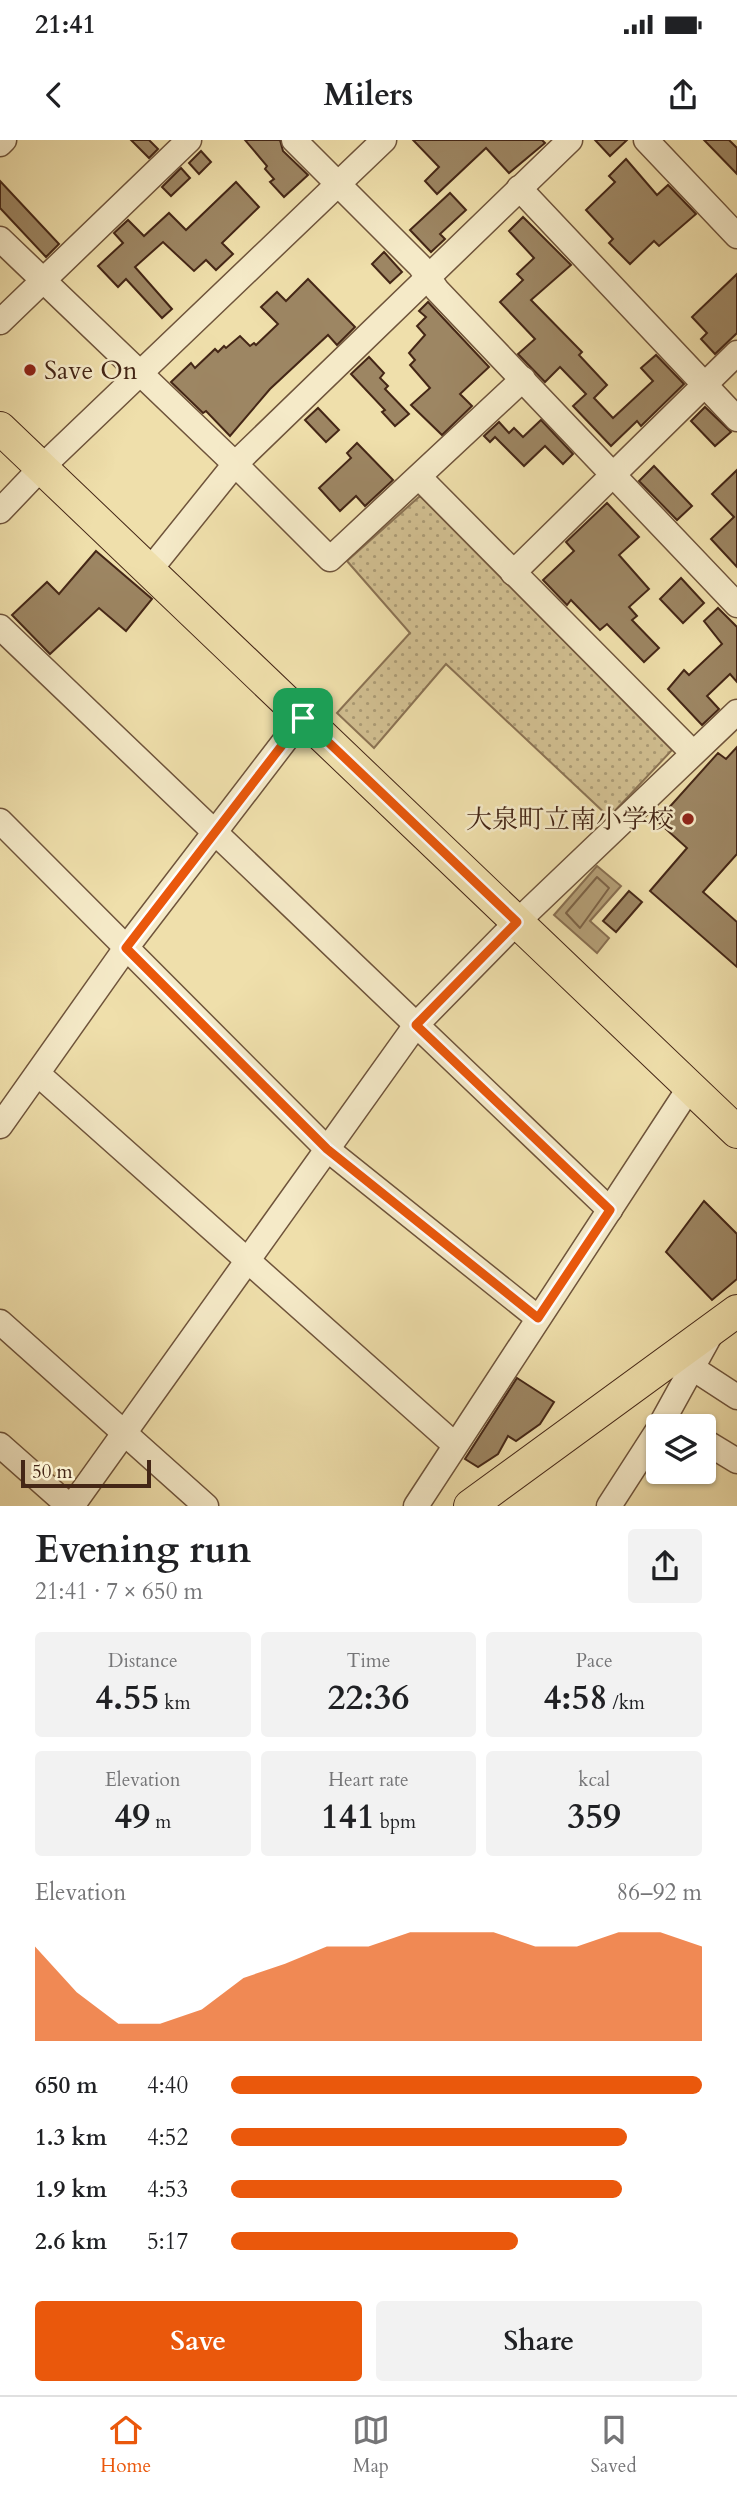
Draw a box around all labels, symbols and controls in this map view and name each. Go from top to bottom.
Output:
text: 21:41 [35,7,96,42]
text: Milers [324,73,413,117]
icon: back [35,76,73,114]
icon: share [664,76,702,114]
place label: Save On [44,353,138,388]
marker: Save On [22,362,38,378]
pin [273,688,333,748]
icon: arrive [284,699,322,737]
place label: 大泉町立南小学校 [466,802,674,837]
marker: 大泉町立南小学校 [680,811,696,827]
map controls [646,1414,716,1484]
button: layers [646,1414,716,1484]
scale bar [21,1457,150,1489]
text: 50 m [32,1459,73,1485]
text: Evening run [35,1524,251,1576]
button: share [628,1529,702,1603]
text: 21:41 · 7 × 650 m [35,1576,203,1607]
text: Distance [108,1648,178,1674]
text: Time [347,1648,390,1674]
text: Pace [576,1648,613,1674]
text: 4.55 [95,1674,159,1722]
text: 22:36 [328,1674,409,1722]
text: 4:58 [543,1674,607,1722]
text: km [159,1690,190,1716]
text: /km [607,1690,645,1716]
text: Elevation [105,1767,181,1793]
text: Heart rate [328,1767,409,1793]
text: kcal [578,1767,610,1793]
text: 49 [114,1793,150,1841]
text: 141 [321,1793,375,1841]
text: 359 [567,1793,621,1841]
text: m [150,1809,171,1835]
text: bpm [375,1809,416,1835]
text: Elevation [35,1877,126,1908]
text: 86–92 m [617,1877,702,1908]
text: 650 m [35,2070,98,2101]
text: 4:40 [147,2070,188,2101]
text: 1.3 km [35,2122,107,2153]
text: 4:52 [147,2122,188,2153]
text: 1.9 km [35,2174,107,2205]
text: 4:53 [147,2174,188,2205]
text: 2.6 km [35,2226,107,2257]
text: 5:17 [147,2226,188,2257]
button: Save [35,2301,362,2381]
button: Share [376,2301,702,2381]
tab: Home [100,2411,151,2479]
tab: Map [352,2411,390,2479]
tab: Saved [591,2411,637,2479]

